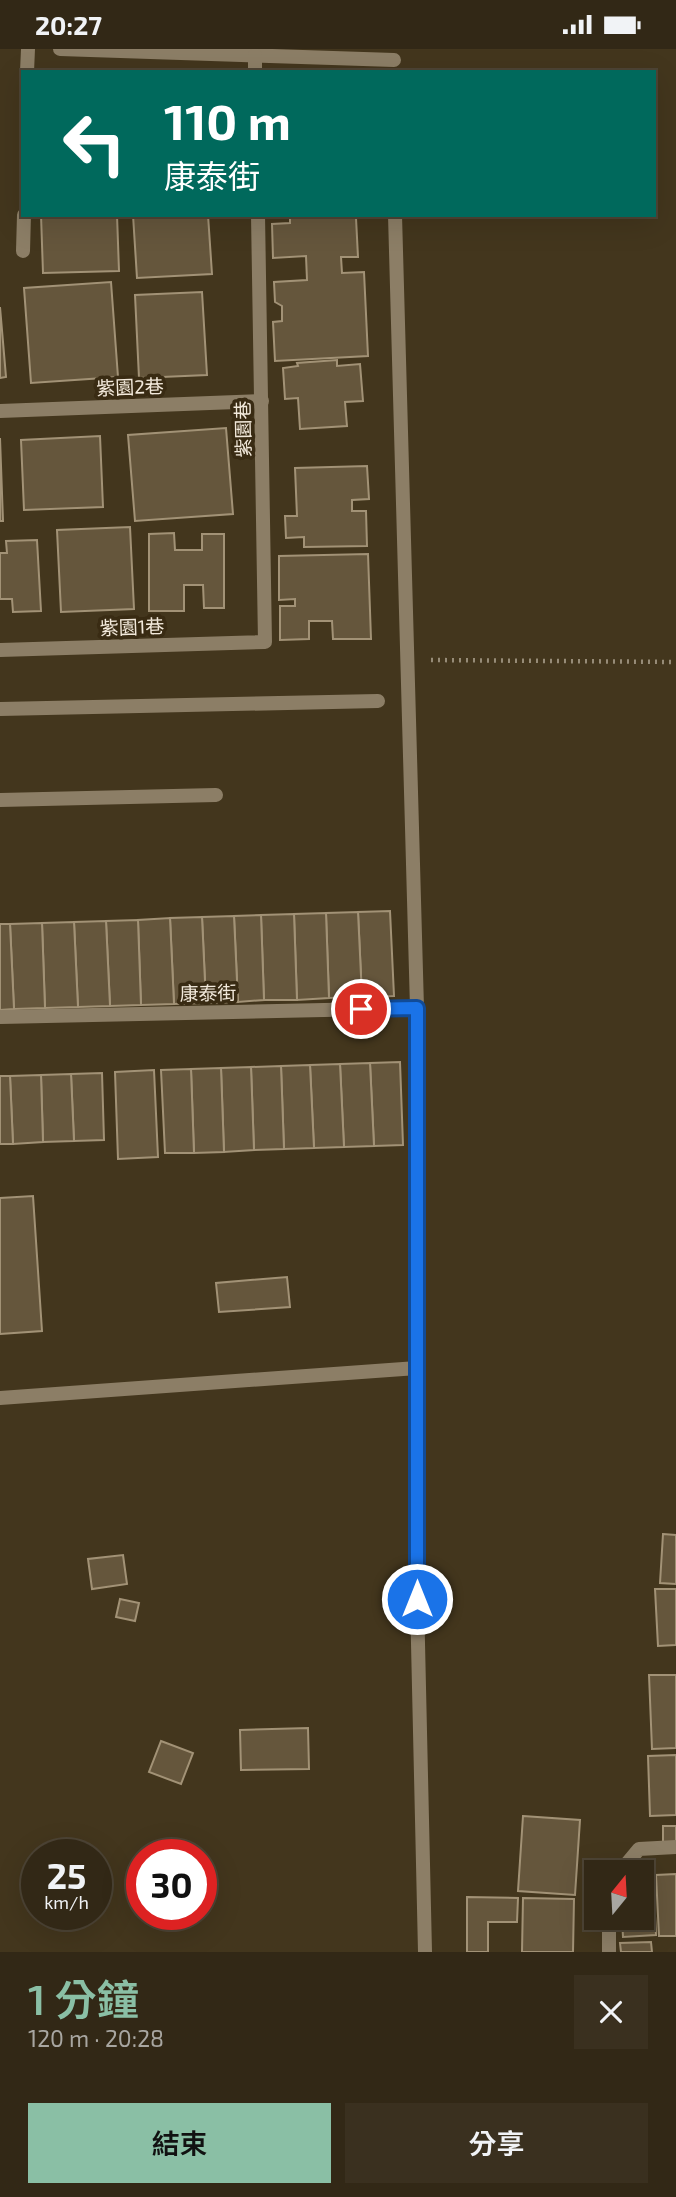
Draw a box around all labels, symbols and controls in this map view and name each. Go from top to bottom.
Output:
text: 20:27 [35,9,102,40]
text: 110 m [164,91,291,150]
icon: left [49,98,140,189]
text: 康泰街 [164,156,260,194]
street label: 紫園2巷 [96,374,164,399]
street label: 紫園巷 [231,400,254,458]
street label: 紫園1巷 [99,614,165,639]
pin [331,979,391,1039]
street label: 康泰街 [179,981,237,1004]
icon: arrive [342,990,380,1028]
position arrow [380,1562,454,1636]
speed limit sign: 30 [126,1839,217,1930]
text: 25 [47,1854,86,1896]
north arrow [584,1860,654,1930]
map controls [584,1860,654,1930]
text: km/h [44,1891,89,1913]
text: 1 分鐘 [28,1973,139,2023]
button: close [574,1975,648,2049]
text: 120 m · 20:28 [28,2024,164,2052]
button: 結束 [28,2103,331,2183]
button: 分享 [345,2103,648,2183]

